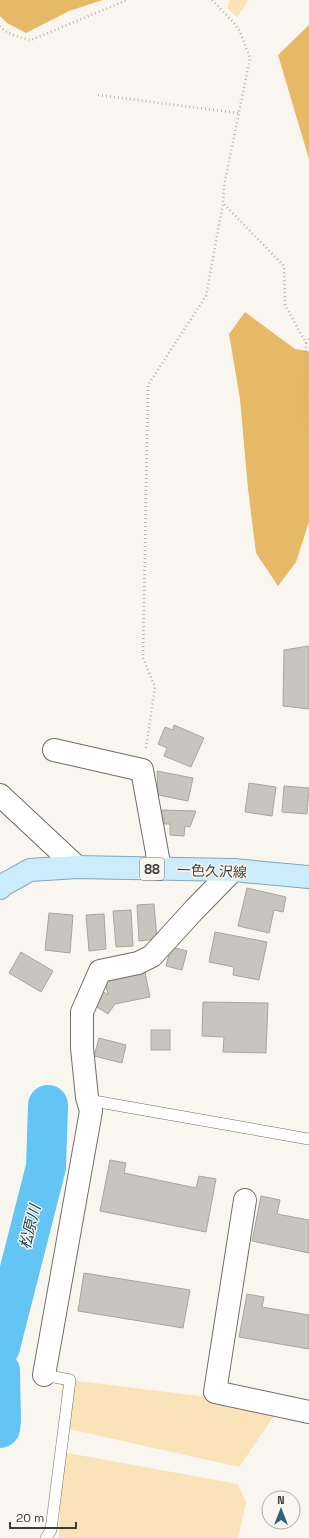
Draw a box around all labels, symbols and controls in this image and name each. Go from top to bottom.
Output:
road number: 88 [140,858,164,880]
street label: 一色久沢線 [177,861,247,881]
water label: 松原川 [15,1201,45,1251]
north arrow [261,1490,301,1530]
text: N [277,1493,285,1507]
scale bar [10,1504,76,1530]
text: 20 m [16,1510,44,1526]

